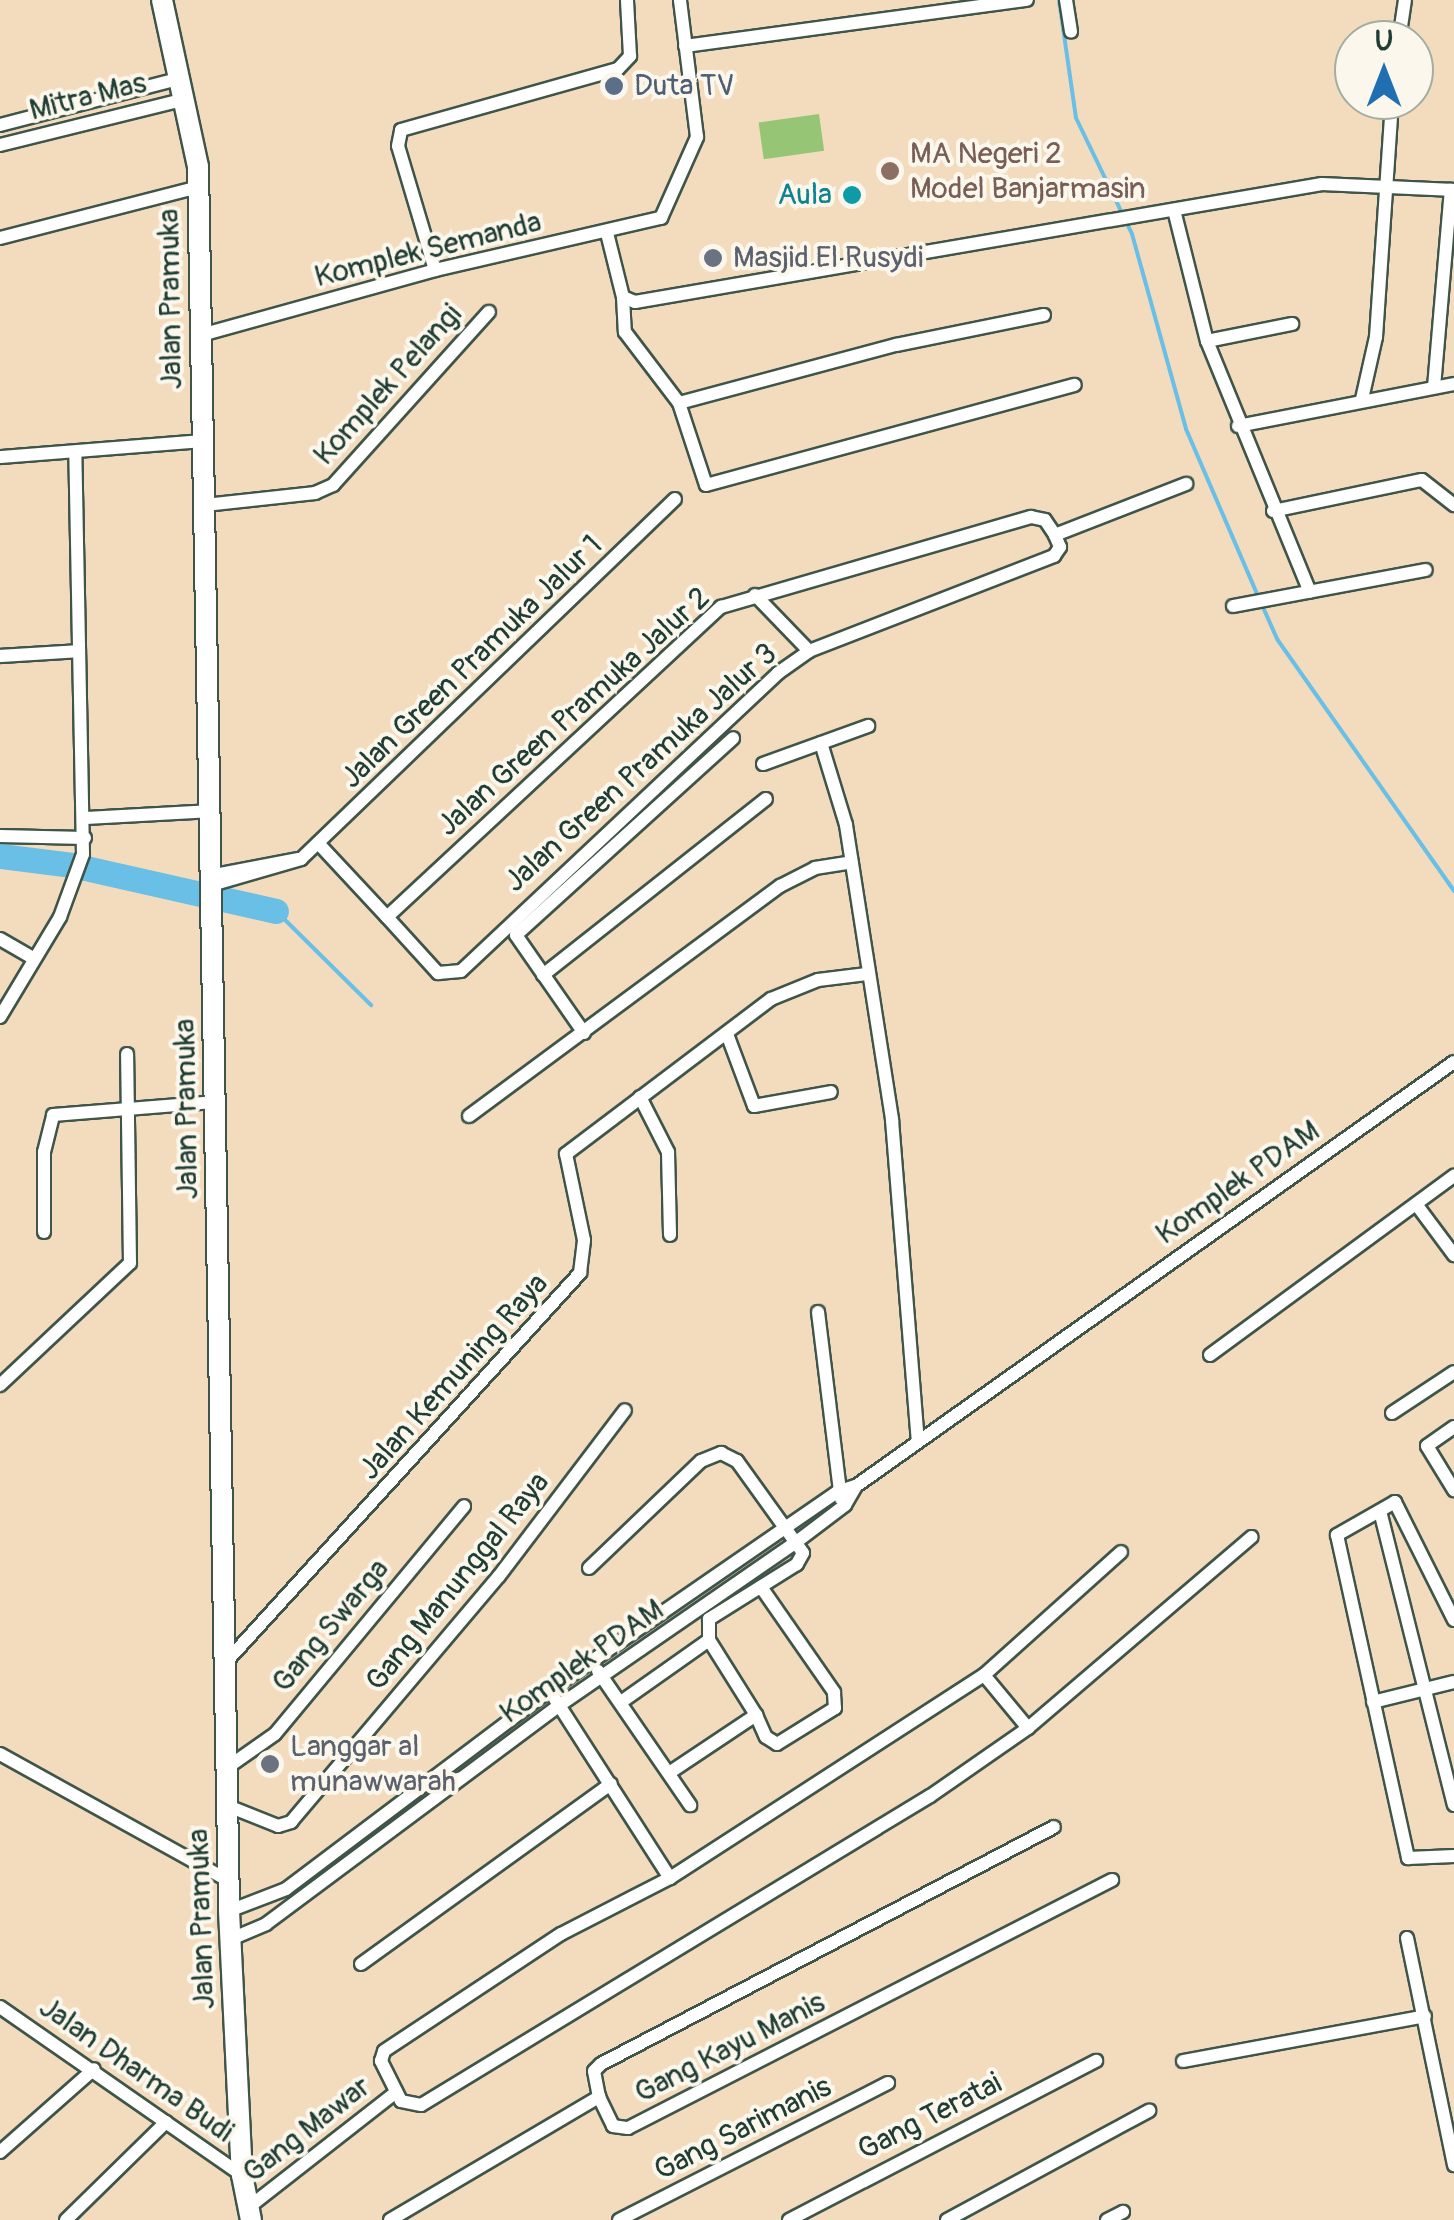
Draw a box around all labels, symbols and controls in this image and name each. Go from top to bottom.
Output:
north arrow [1334,20,1434,120]
text: U [1375,24,1393,59]
street label: Mitra Mas [26,65,150,129]
place label: Duta TV [634,68,734,104]
marker: Duta TV [603,75,625,97]
place label: MA Negeri 2 Model Banjarmasin [910,136,1146,206]
marker: MA Negeri 2 Model Banjarmasin [879,160,901,182]
place label: Aula [778,177,832,213]
marker: Aula [841,184,863,206]
street label: Komplek Semanda [311,204,545,296]
street label: Jalan Pramuka [151,208,191,390]
place label: Masjid El Rusydi [733,240,923,276]
marker: Masjid El Rusydi [702,247,724,269]
street label: Komplek Pelangi [306,297,470,473]
street label: Jalan Green Pramuka Jalur 1 [334,528,610,796]
street label: Jalan Green Pramuka Jalur 2 [430,580,718,844]
street label: Jalan Green Pramuka Jalur 3 [497,636,785,900]
street label: Jalan Pramuka [167,1018,207,1200]
street label: Komplek PDAM [1149,1113,1327,1253]
street label: Jalan Kemuning Raya [352,1266,556,1488]
street label: Gang Manunggal Raya [359,1465,557,1699]
street label: Gang Swarga [265,1552,397,1700]
street label: Komplek PDAM [493,1592,671,1732]
place label: Langgar al munawwarah [290,1729,456,1800]
marker: Langgar al munawwarah [259,1753,281,1775]
street label: Jalan Pramuka [181,1828,223,2010]
street label: Gang Kayu Manis [629,1985,831,2111]
street label: Jalan Dharma Budi [32,1990,240,2150]
street label: Gang Teratai [852,2065,1008,2169]
street label: Gang Mawar [236,2069,378,2191]
street label: Gang Sarimanis [649,2069,837,2189]

